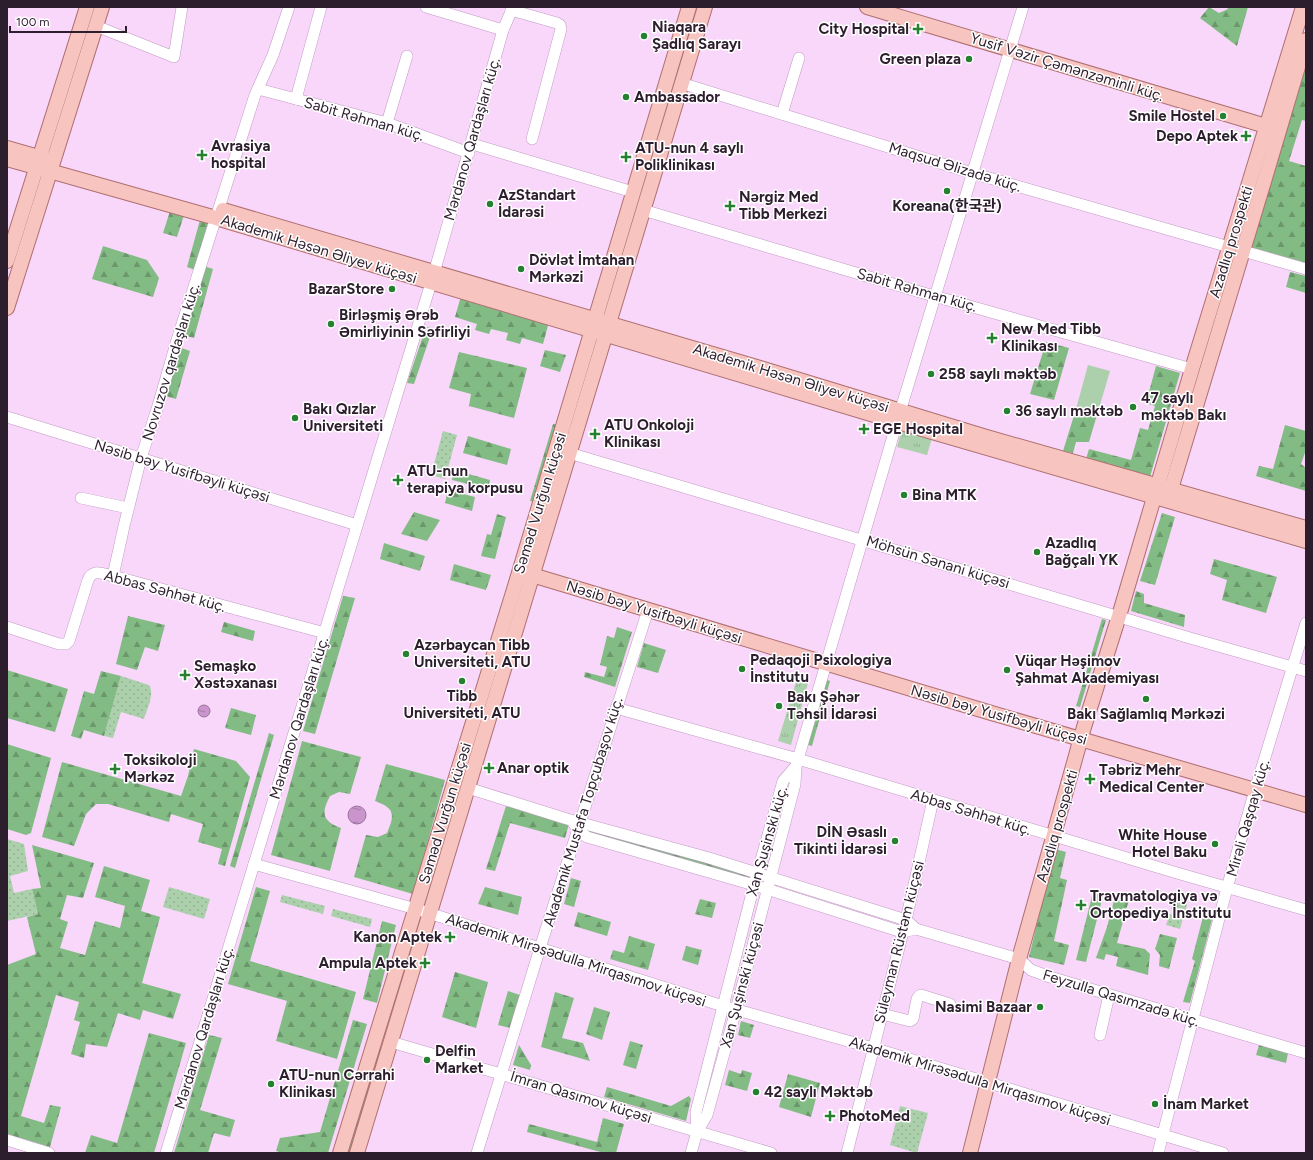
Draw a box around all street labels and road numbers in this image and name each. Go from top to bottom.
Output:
street label: Yusif Vəzir Çəmənzəminli küç. [968,29,1166,105]
street label: Mərdanov Qardaşları küç. [440,55,504,223]
street label: Sabit Rəhman küç. [302,93,426,145]
street label: Maqsud Əlizadə küç. [887,138,1023,196]
street label: Azadlıq prospekti [1205,184,1257,300]
street label: Akademik Həsən Əliyev küçəsi [219,211,419,287]
street label: Sabit Rəhman küç. [855,264,979,316]
street label: Novruzov qardaşları küç. [138,281,204,443]
street label: Akademik Həsən Əliyev küçəsi [691,340,891,416]
street label: Səməd Vurğun küçəsi [510,430,570,576]
street label: Nəsib bəy Yusifbəyli küçəsi [92,436,272,506]
street label: Möhsün Sənani küçəsi [864,532,1012,592]
street label: Abbas Səhhət küç. [102,566,228,616]
street label: Nəsib bəy Yusifbəyli küçəsi [564,577,744,647]
street label: Mərdanov Qardaşları küç. [266,635,332,801]
street label: Nəsib bəy Yusifbəyli küçəsi [909,681,1089,749]
street label: Akademik Mustafa Topçubaşov küç. [539,695,627,929]
street label: Səməd Vurğun küçəsi [415,740,475,886]
street label: Mirəli Qaşqay küç. [1223,757,1273,879]
street label: Azadlıq prospekti [1032,768,1082,884]
street label: Xan Şuşinski küç. [743,784,791,898]
street label: Abbas Səhhət küç. [909,785,1033,839]
street label: Süleyman Rüstəm küçəsi [870,859,928,1025]
street label: Akademik Mirəsədulla Mirqasımov küçəsi [444,909,708,1011]
street label: Xan Şuşinski küçəsi [717,920,767,1050]
street label: Mərdanov Qardaşları küç. [171,945,237,1111]
street label: Feyzulla Qasımzadə küç. [1040,966,1202,1030]
street label: Akademik Mirəsədulla Mirqasımov küçəsi [847,1033,1113,1129]
street label: İmran Qasımov küçəsi [508,1067,654,1127]

